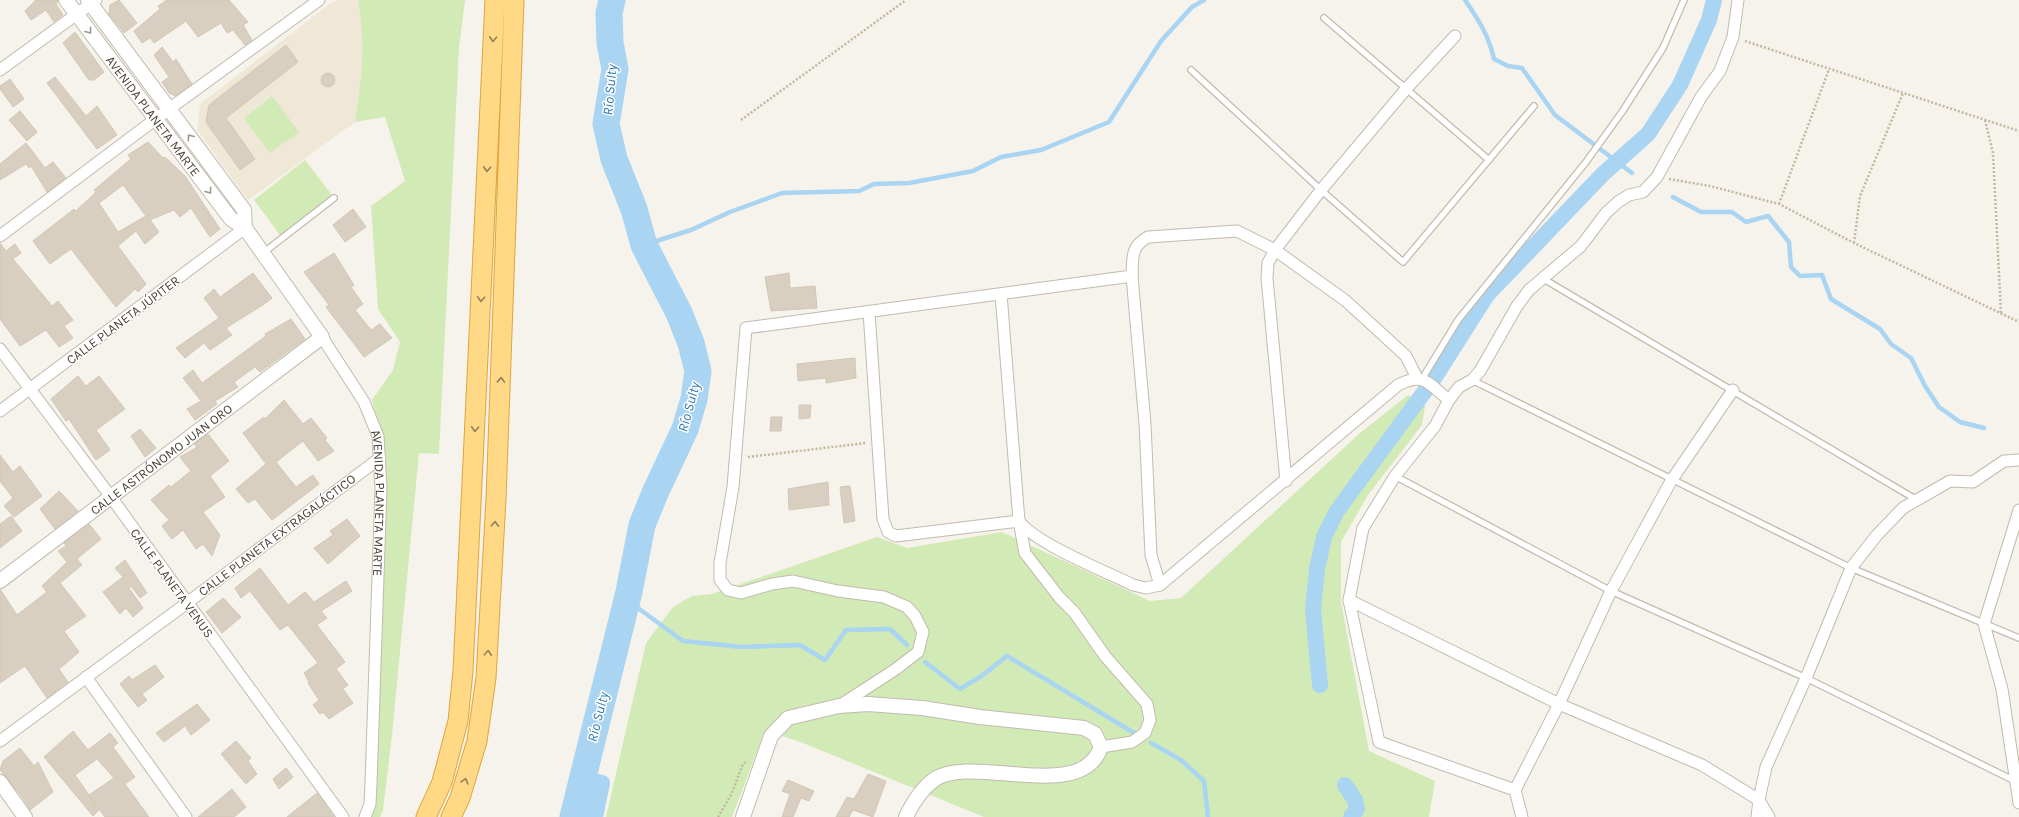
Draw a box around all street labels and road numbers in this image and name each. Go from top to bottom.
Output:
street label: AVENIDA PLANETA MARTE [103,53,203,179]
street label: CALLE PLANETA JÚPITER [62,271,183,367]
street label: CALLE ASTRÓNOMO JUAN ORO [87,400,235,518]
street label: AVENIDA PLANETA MARTE [368,427,389,577]
street label: CALLE PLANETA EXTRAGALÁCTICO [194,469,359,599]
street label: CALLE PLANETA VENUS [127,525,217,641]

